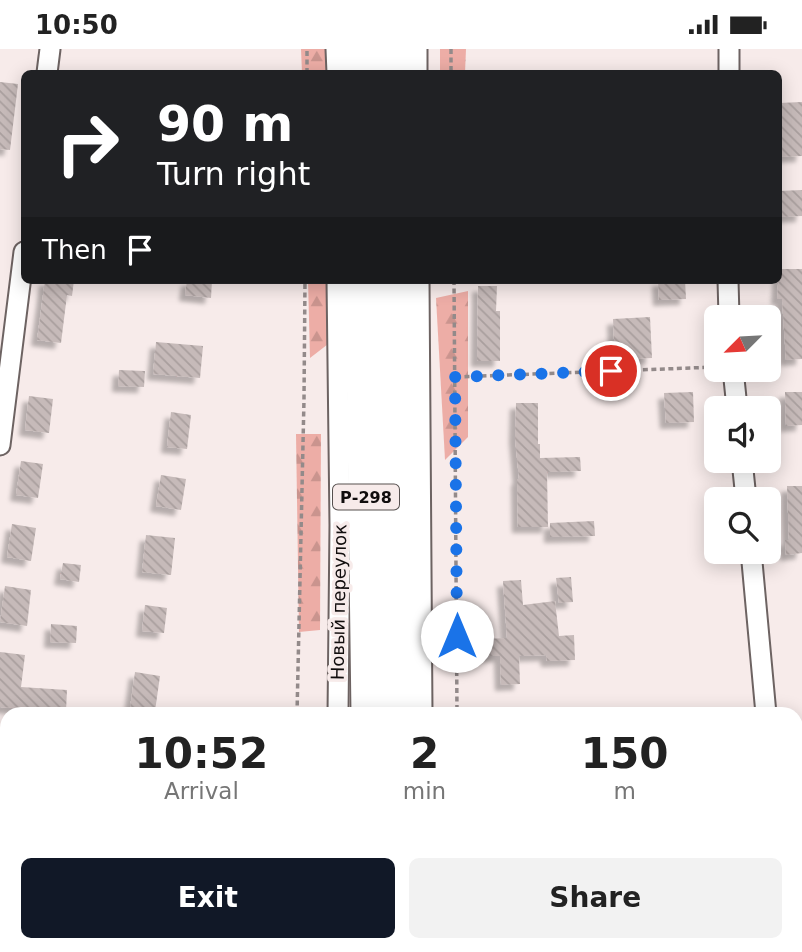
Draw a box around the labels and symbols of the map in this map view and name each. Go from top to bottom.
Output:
north arrow [704,305,780,381]
pin [581,341,641,401]
road number: Р-298 [333,485,399,510]
street label: Новый переулок [327,524,350,680]
position arrow [420,599,494,673]

